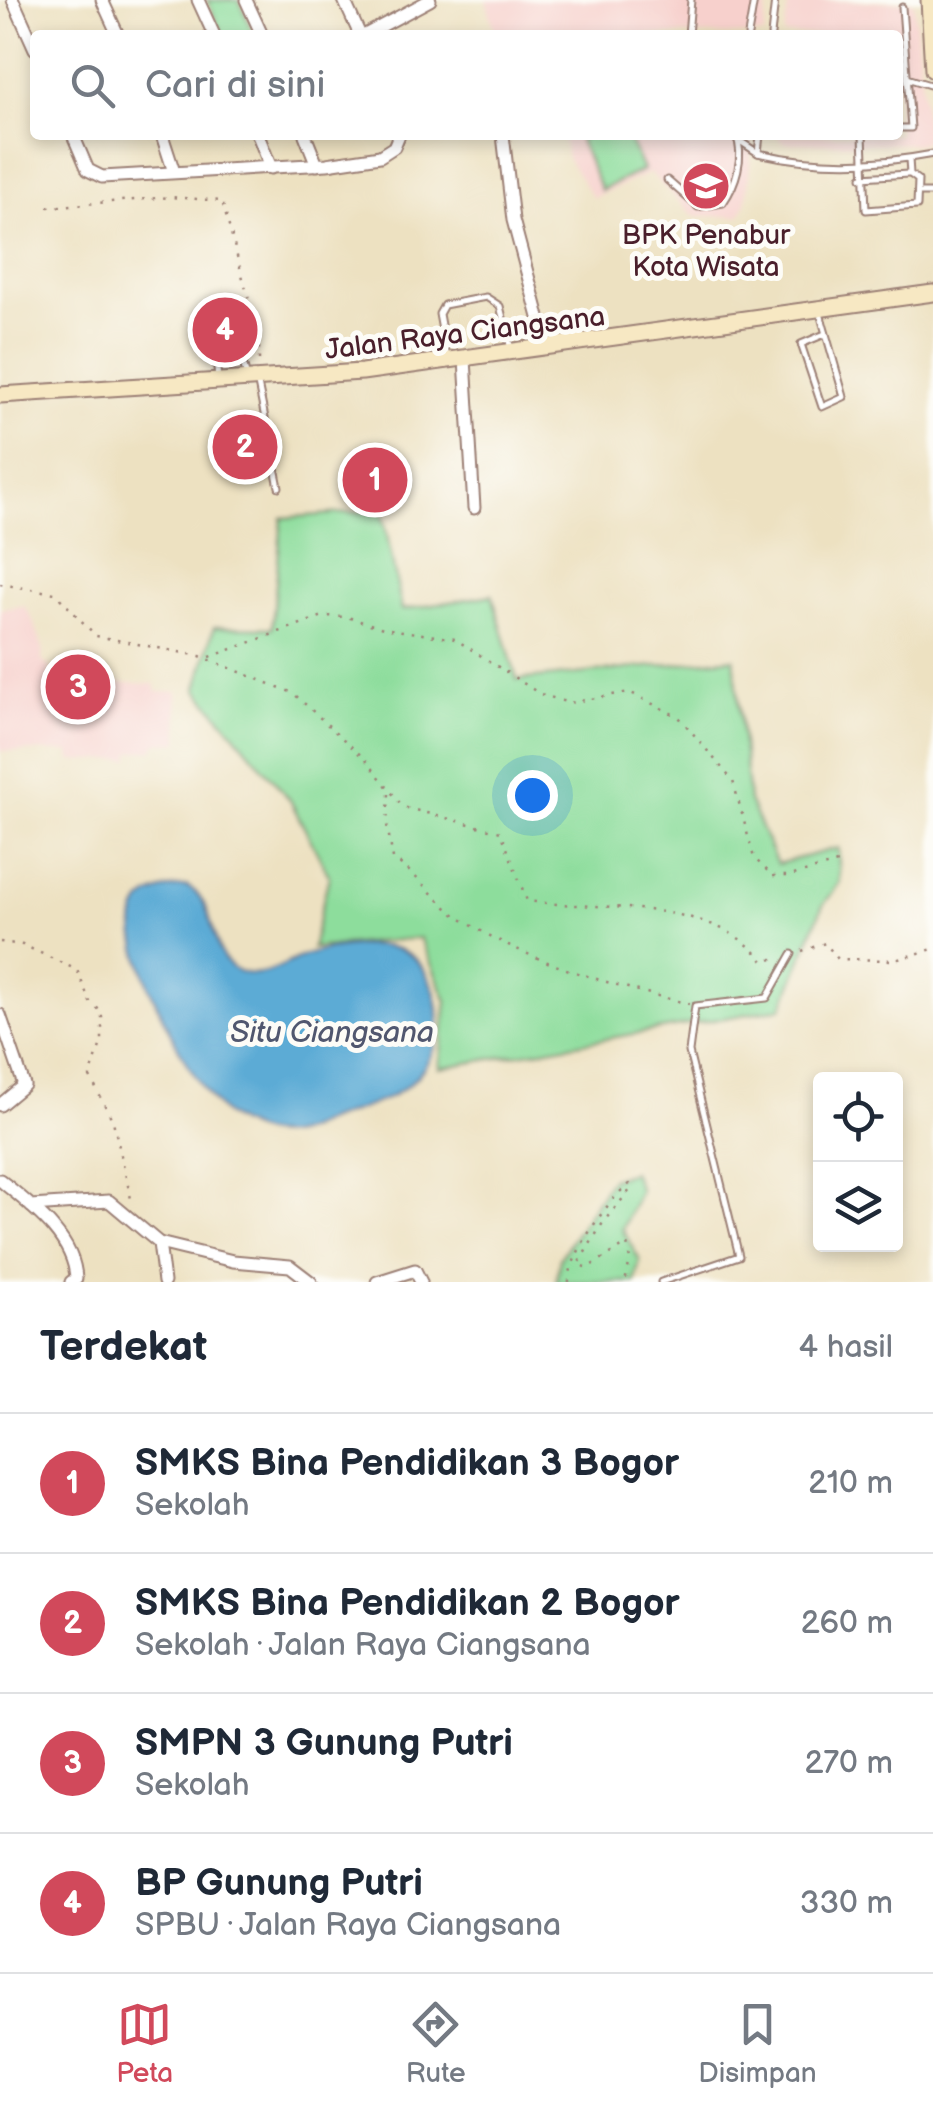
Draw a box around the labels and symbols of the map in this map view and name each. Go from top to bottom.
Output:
school or university icon: BPK Penabur Kota Wisata [680,160,732,212]
place label: BPK Penabur Kota Wisata [622,219,791,284]
pin: 4 [192,292,258,368]
street label: Jalan Raya Ciangsana [323,300,607,367]
pin: 2 [212,410,278,484]
pin: 1 [342,442,408,518]
pin: 3 [46,650,110,724]
your location [507,770,558,821]
water label: Situ Ciangsana [230,1015,434,1051]

